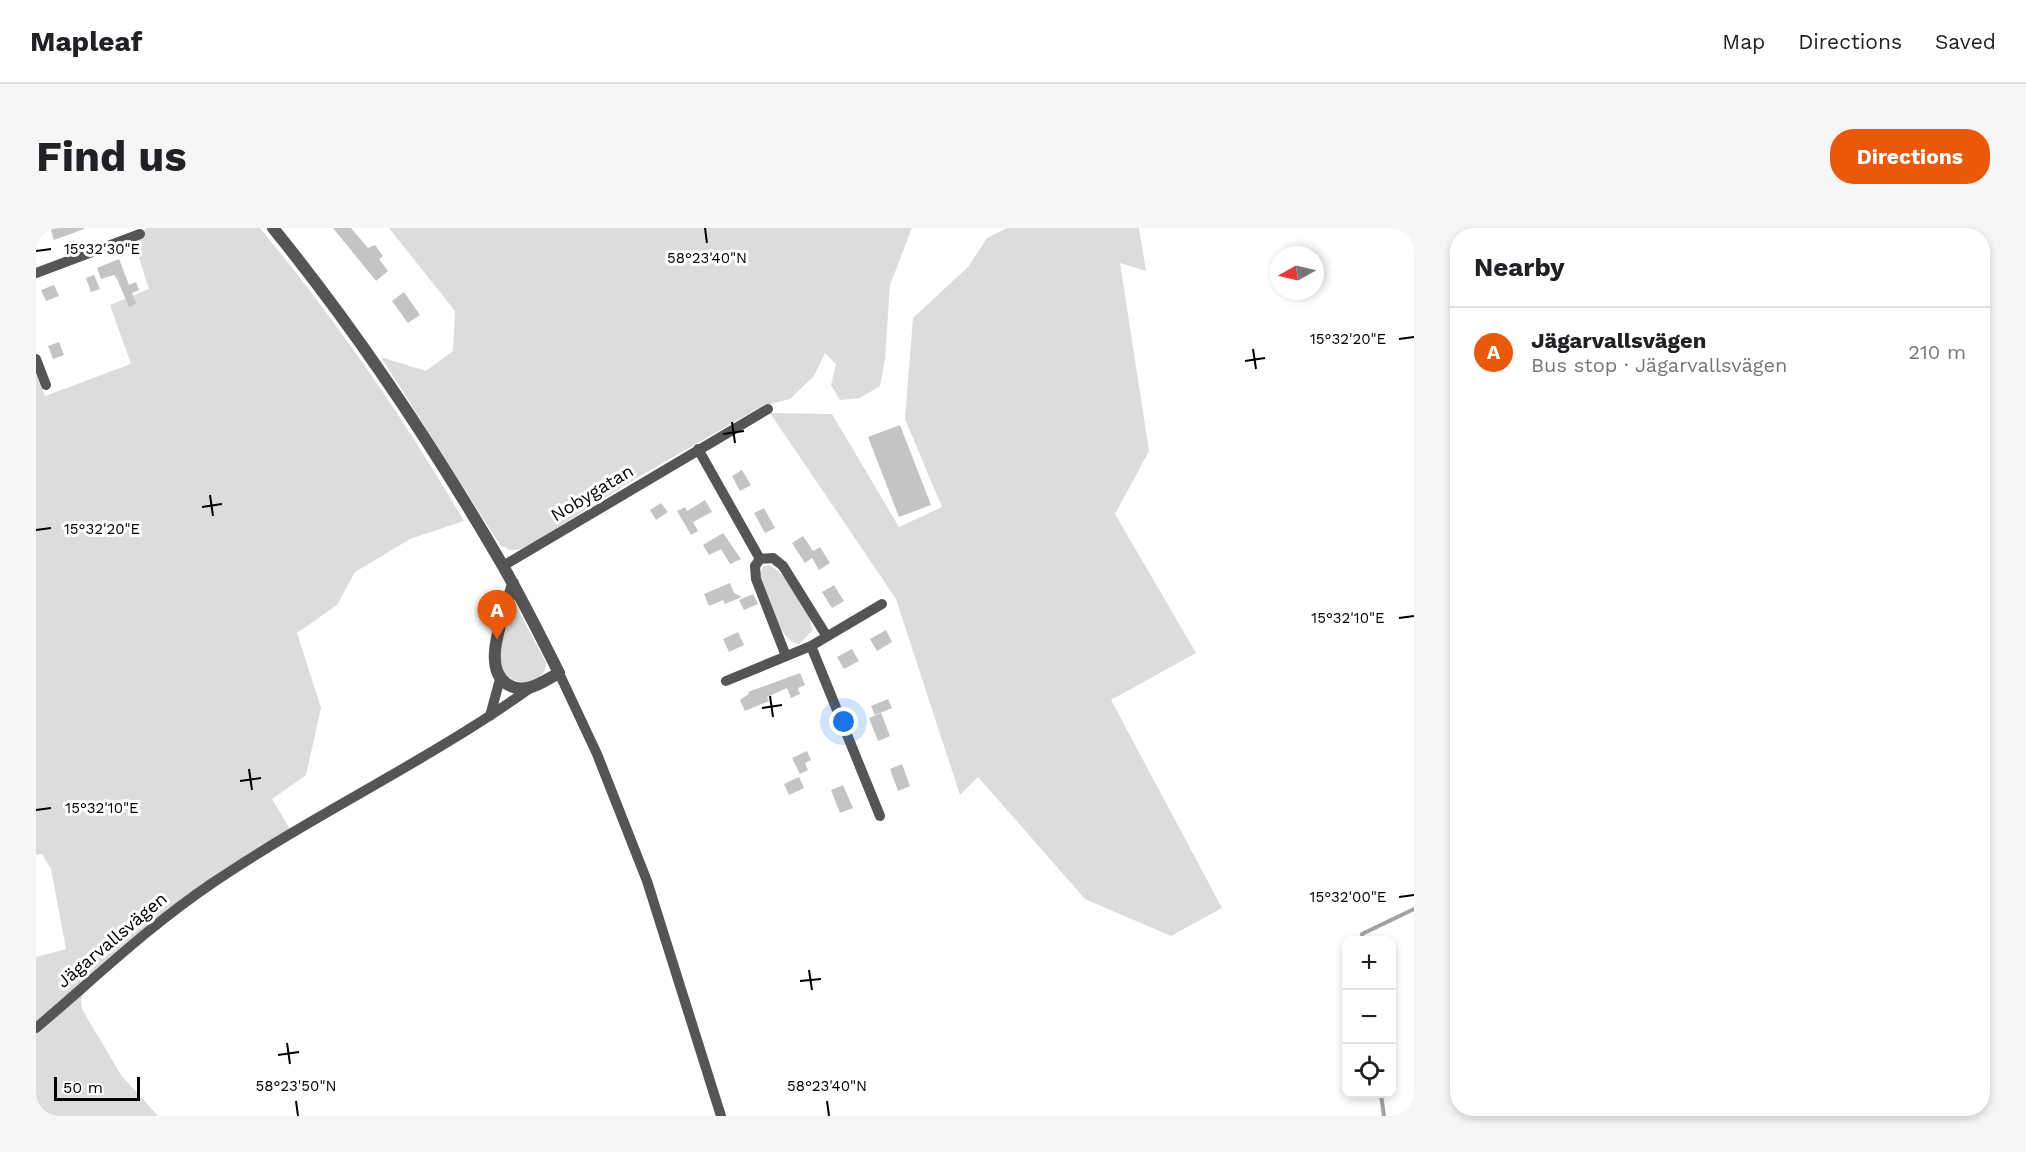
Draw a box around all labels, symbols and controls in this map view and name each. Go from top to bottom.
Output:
text: Mapleaf [30,25,142,58]
text: Map [1722,29,1765,54]
text: Directions [1798,29,1902,54]
text: Saved [1935,29,1996,54]
button: Directions [1830,129,1990,184]
text: Find us [36,132,187,181]
text: 15°32'30"E [64,240,140,258]
north arrow [1270,246,1324,300]
text: 58°23'40"N [667,249,747,267]
text: Nearby [1474,252,1565,282]
text: Jägarvallsvägen [1531,328,1706,353]
text: 15°32'20"E [1310,330,1386,348]
text: A [1487,340,1500,364]
text: 210 m [1908,340,1966,364]
text: Bus stop · Jägarvallsvägen [1531,353,1787,377]
street label: Nobygatan [547,460,637,525]
text: 15°32'20"E [64,520,140,538]
pin: A [478,590,516,640]
text: 15°32'10"E [1311,609,1385,627]
your location [829,707,858,736]
text: 15°32'10"E [65,799,139,817]
street label: Jägarvallsvägen [52,887,171,992]
text: 15°32'00"E [1310,888,1386,906]
map controls [1342,936,1396,1098]
button: + [1342,936,1396,990]
button: − [1342,990,1396,1044]
button: locate [1342,1044,1396,1098]
scale bar [54,1074,140,1102]
text: 58°23'50"N [256,1077,337,1095]
text: 58°23'40"N [787,1077,867,1095]
text: 50 m [63,1078,103,1097]

